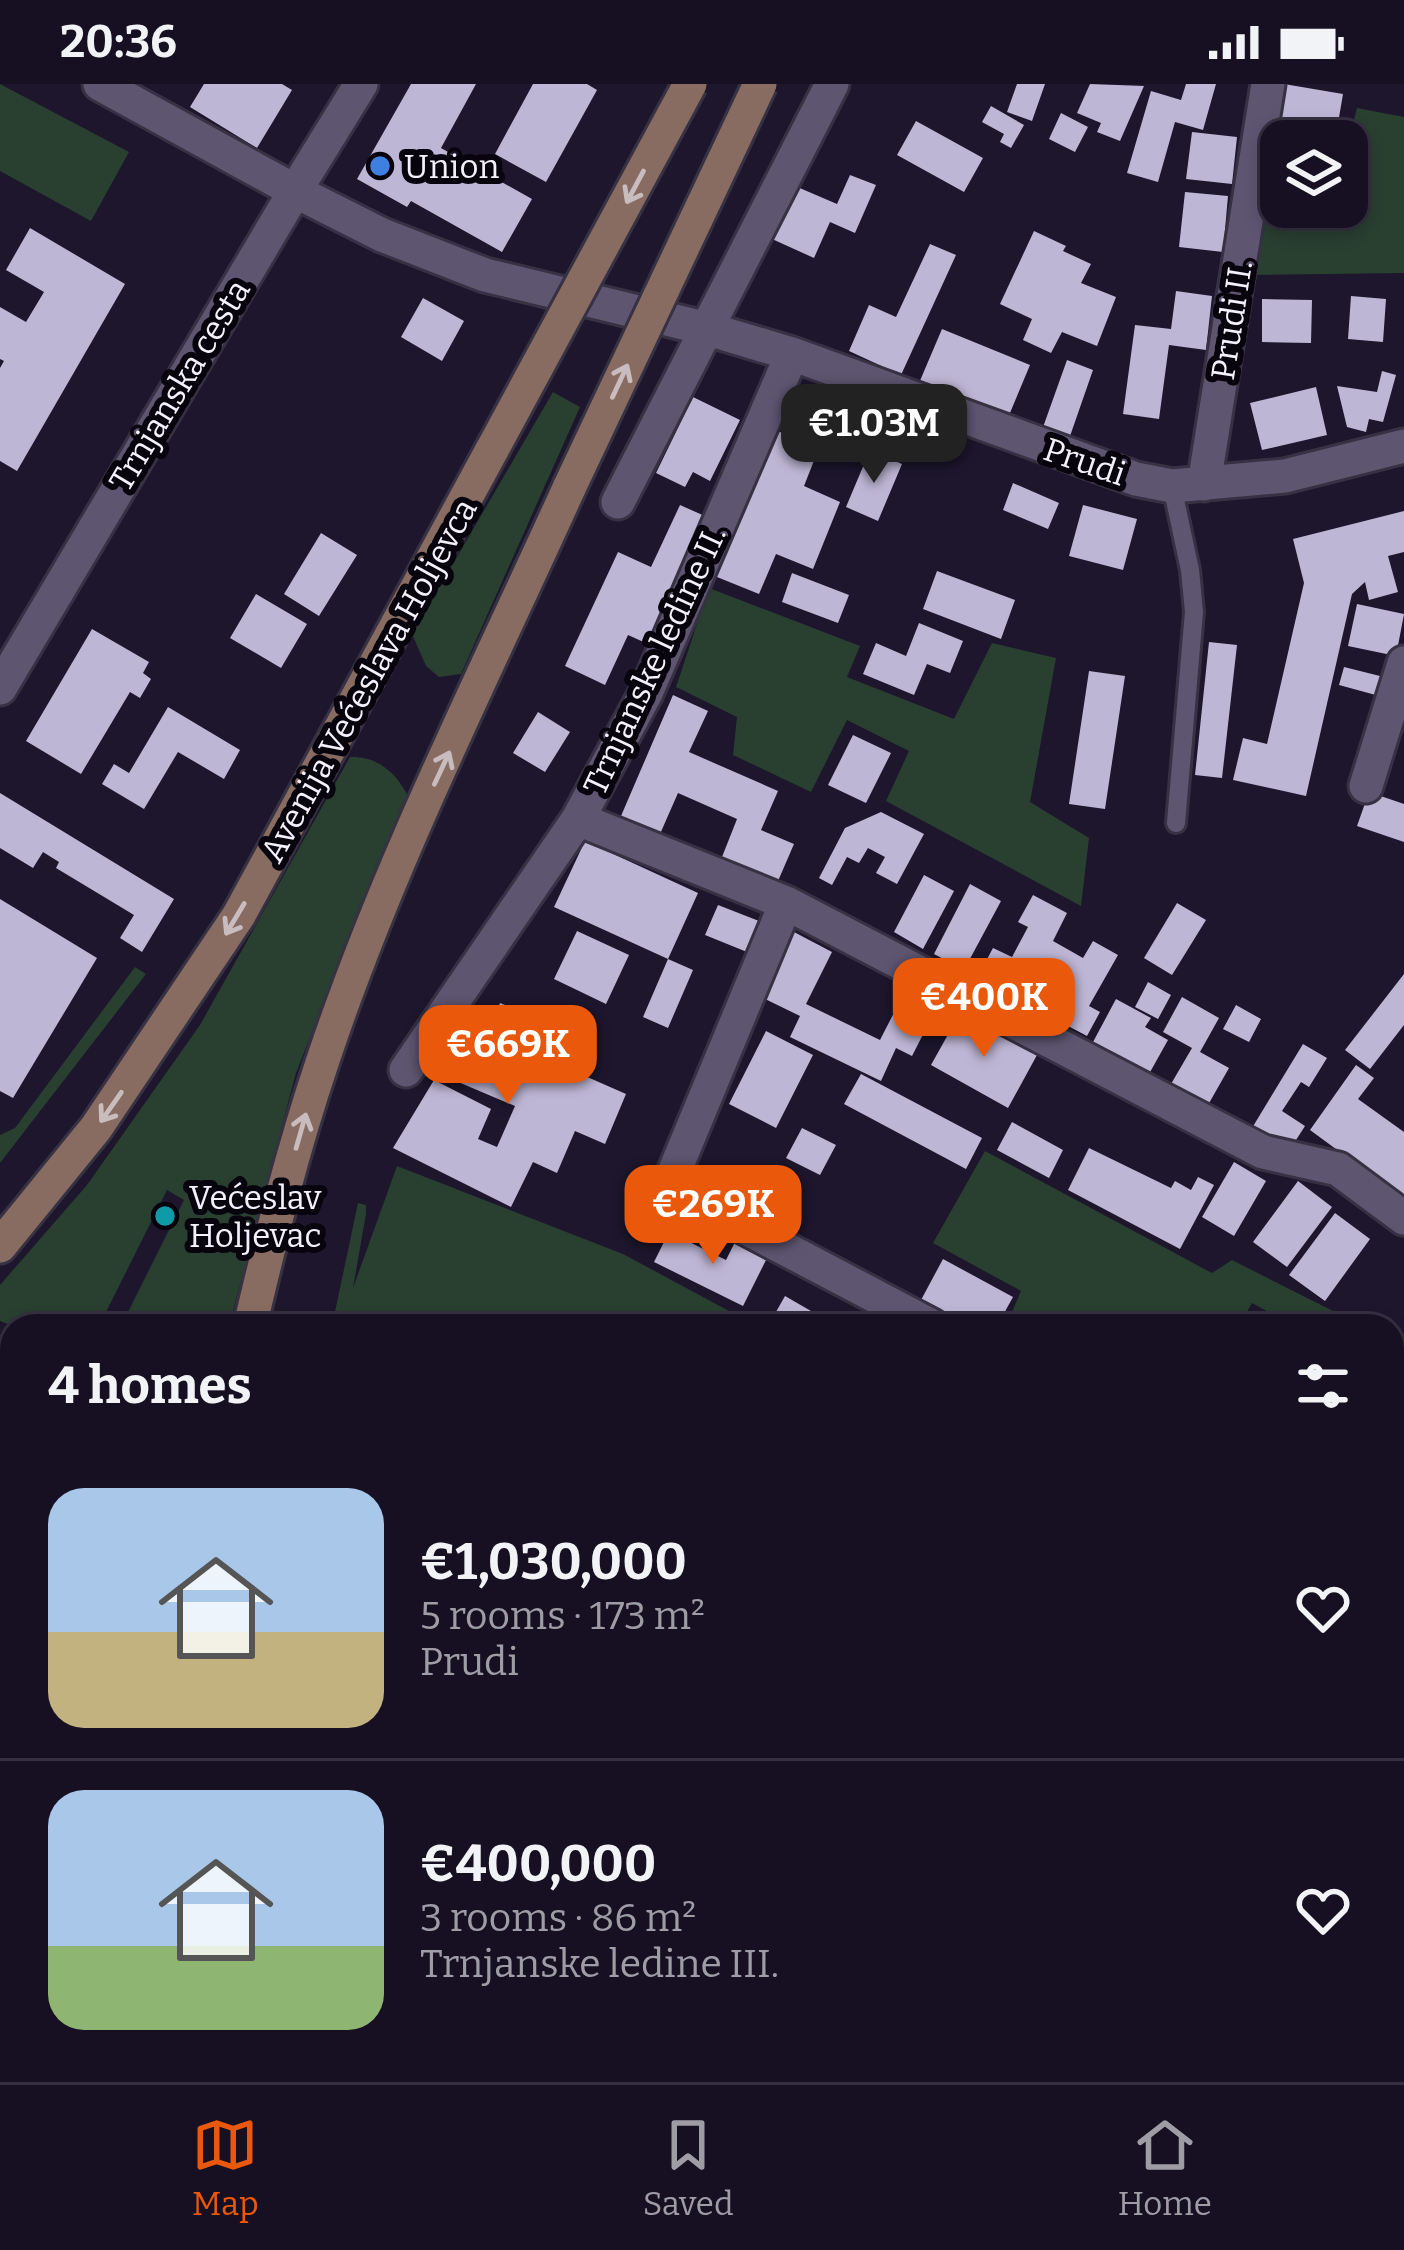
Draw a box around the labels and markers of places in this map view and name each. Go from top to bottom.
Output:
place label: Union [404,147,499,187]
marker: Union [367,153,393,179]
pin: €1.03M [776,384,972,486]
pin: €400K [900,958,1068,1060]
pin: €669K [424,1005,592,1107]
pin: €269K [629,1165,797,1267]
place label: Većeslav Holjevac [189,1178,322,1256]
marker: Većeslav Holjevac [152,1203,178,1229]

